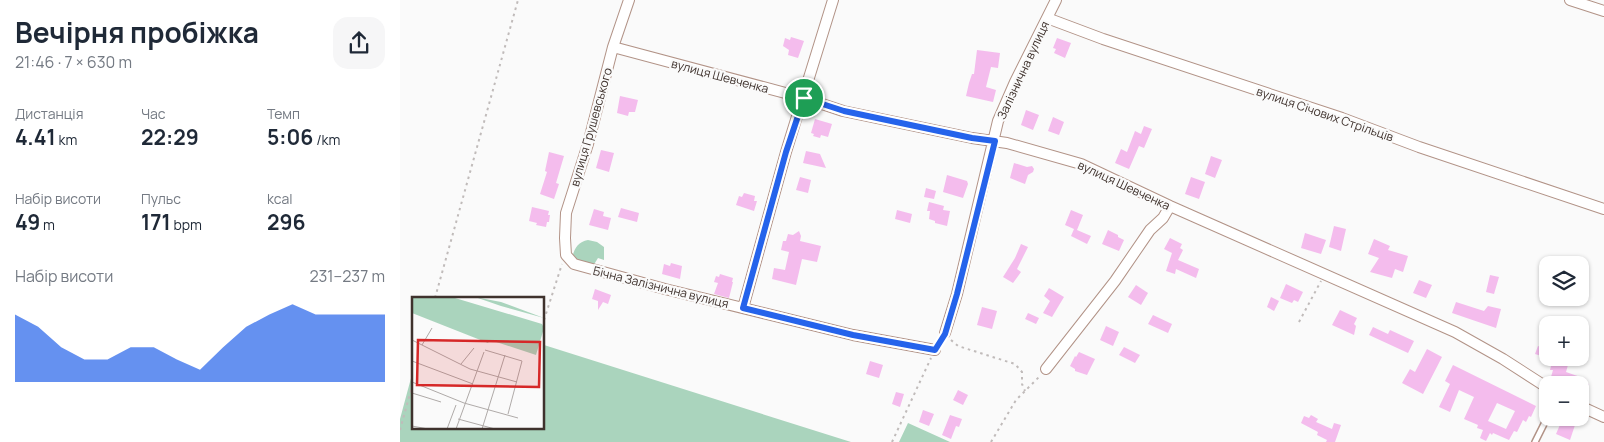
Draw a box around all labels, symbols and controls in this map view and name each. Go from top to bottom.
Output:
text: Вечірня пробіжка [15,13,259,51]
button: share [333,17,385,69]
street label: Залізнична вулиця [993,18,1053,122]
text: 21:46 · 7 × 630 m [15,51,132,73]
street label: вулиця Шевченка [669,55,771,97]
street label: вулиця Грушевського [566,66,616,188]
pin [783,77,825,119]
street label: вулиця Січових Стрільців [1254,83,1396,146]
icon: arrive [790,84,818,112]
text: Дистанція [15,104,83,123]
text: Час [141,104,166,123]
text: Темп [267,104,300,123]
text: 4.41 [15,123,56,151]
text: 22:29 [141,123,199,151]
text: 5:06 [267,123,313,151]
text: km [56,130,77,149]
text: /km [313,130,340,149]
street label: вулиця Шевченка [1075,156,1173,214]
text: Набір висоти [15,189,101,208]
text: Пульс [141,189,181,208]
text: kcal [267,189,293,208]
text: 49 [15,208,40,236]
text: 171 [141,208,171,236]
text: 296 [267,208,306,236]
text: m [40,215,55,234]
text: bpm [171,215,202,234]
map controls [1539,256,1589,426]
button: layers [1539,256,1589,306]
street label: Бічна Залізнична вулиця [591,262,731,312]
text: Набір висоти [15,265,113,287]
text: 231–237 m [309,265,385,287]
inset map [412,297,545,430]
button: + [1539,316,1589,366]
button: − [1539,376,1589,426]

